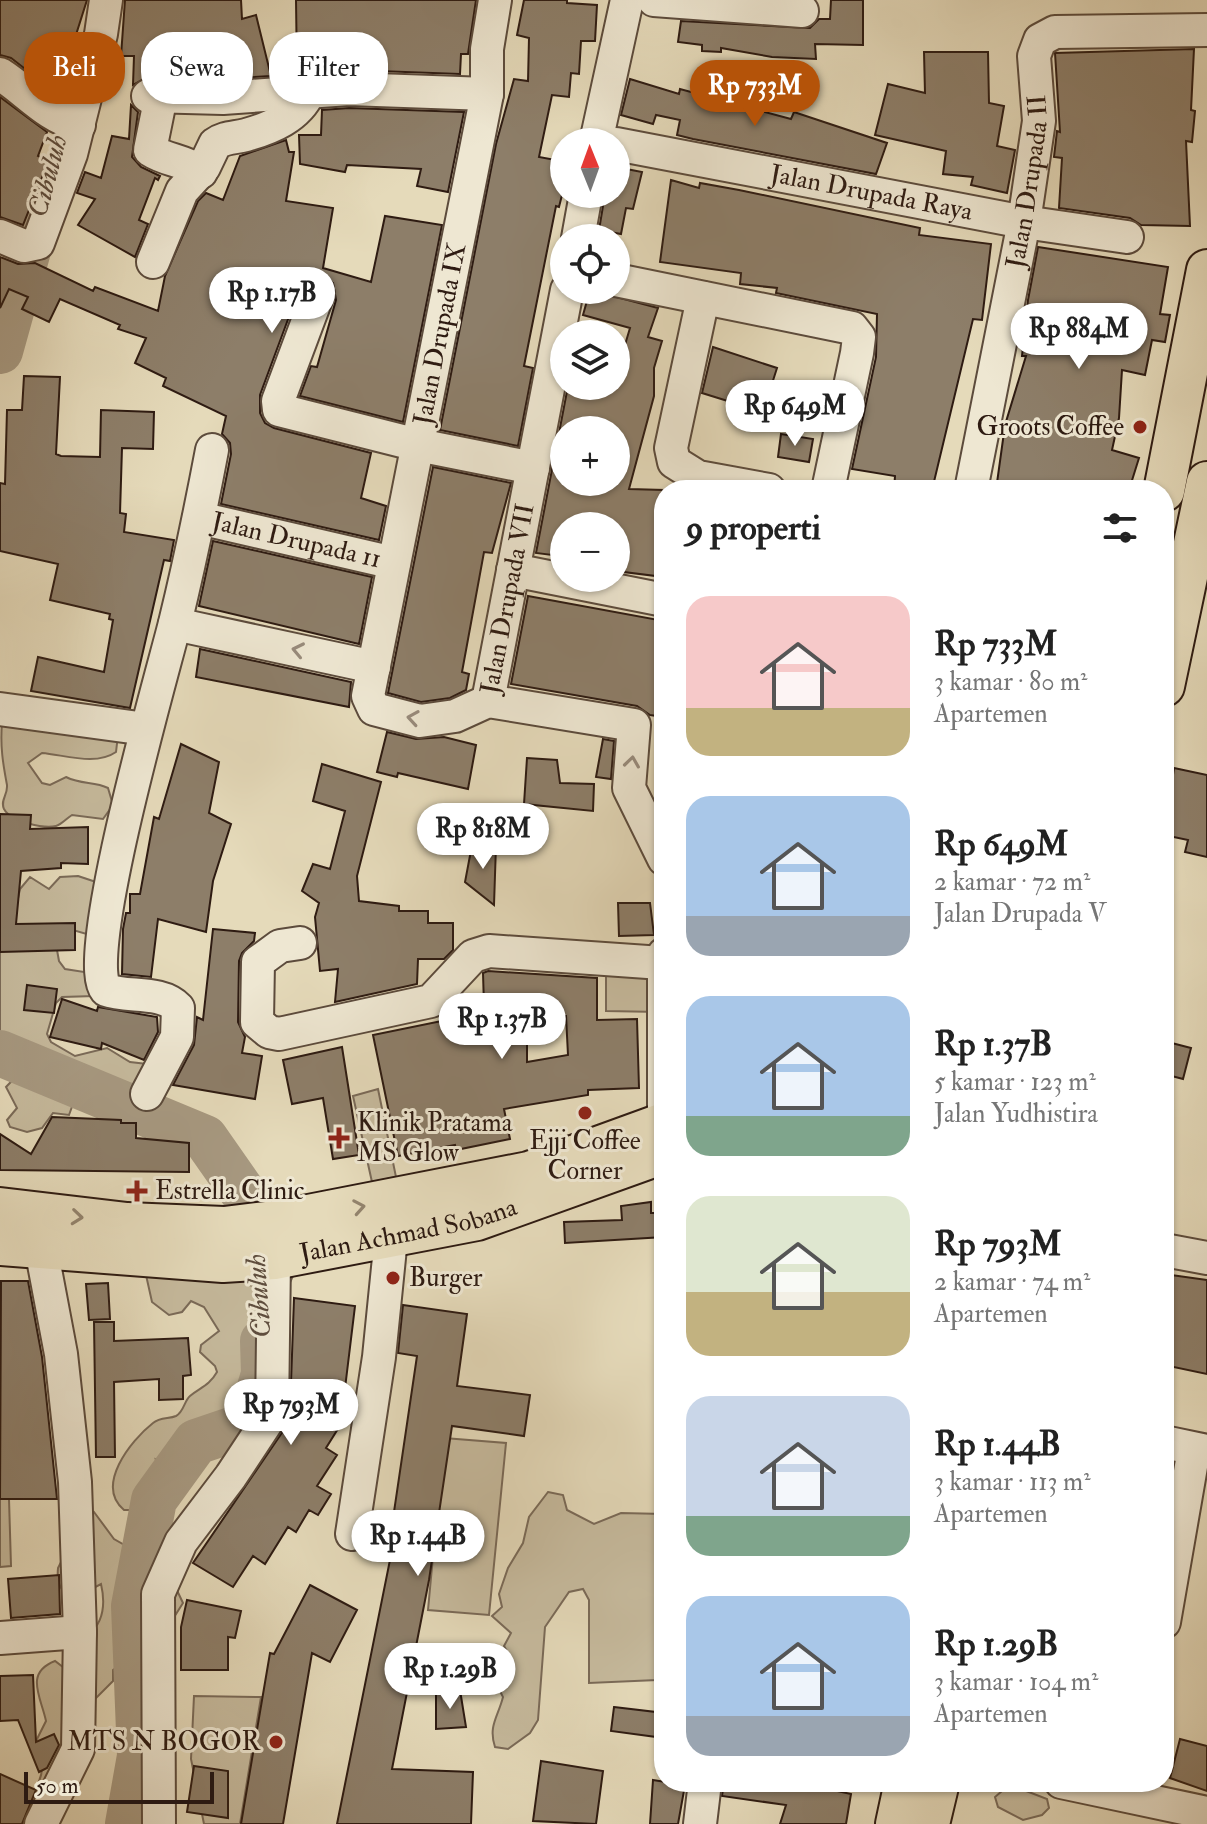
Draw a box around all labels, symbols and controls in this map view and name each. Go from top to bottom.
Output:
chip: Beli [24,32,125,104]
chip: Sewa [141,32,253,104]
chip: Filter [269,32,388,104]
pin: Rp 733M [681,60,829,128]
text: Rp 733M [708,70,802,102]
street label: Jalan Drupada II [999,94,1055,272]
north arrow [550,128,630,208]
map controls [550,128,630,592]
water label: Cibuluh [20,131,76,221]
street label: Jalan Drupada Raya [767,158,975,228]
button: locate [550,224,630,304]
street label: Jalan Drupada IX [406,240,474,429]
pin: Rp 1.17B [189,267,355,335]
text: Rp 1.17B [227,277,317,309]
pin: Rp 884M [1005,303,1153,371]
text: Rp 884M [1029,313,1129,345]
button: layers [550,320,630,400]
pin: Rp 649M [721,380,869,448]
text: Rp 649M [744,390,846,422]
place label: Groots Coffee [977,411,1124,443]
button: + [550,416,630,496]
marker: Groots Coffee [1131,418,1149,436]
street label: Jalan Drupada VII [473,501,542,698]
street label: Jalan Drupada 11 [208,505,384,575]
icon: filters [1098,506,1142,550]
text: 9 properti [686,507,821,550]
button: − [550,512,630,592]
text: Rp 733M [934,623,1057,666]
icon: home [750,628,846,724]
one-way arrow [291,642,305,659]
text: 3 kamar · 80 m² [934,666,1087,698]
text: Apartemen [934,698,1048,730]
one-way arrow [407,710,420,727]
one-way arrow [623,755,640,768]
pin: Rp 818M [409,803,557,871]
text: Rp 818M [435,813,531,845]
text: Rp 649M [934,823,1068,866]
icon: home [750,828,846,924]
text: 2 kamar · 72 m² [934,866,1090,898]
text: Jalan Drupada V [934,898,1106,930]
pin: Rp 1.37B [419,993,585,1061]
text: Rp 1.37B [457,1003,547,1035]
text: Rp 1.37B [934,1023,1052,1066]
icon: home [750,1028,846,1124]
text: 5 kamar · 123 m² [934,1066,1096,1098]
text: Jalan Yudhistira [934,1098,1098,1130]
marker: Ejji Coffee Corner [576,1104,594,1122]
place label: Klinik Pratama MS Glow [357,1107,513,1169]
place label: Ejji Coffee Corner [529,1125,641,1187]
marker: Klinik Pratama MS Glow [328,1127,350,1149]
place label: Estrella Clinic [155,1175,304,1207]
marker: Estrella Clinic [126,1180,148,1202]
street label: Jalan Achmad Sobana [296,1191,521,1270]
one-way arrow [353,1199,366,1216]
one-way arrow [71,1209,84,1226]
text: Rp 793M [934,1223,1062,1266]
icon: home [750,1228,846,1324]
water label: Cibuluh [239,1253,279,1339]
place label: Burger [409,1262,483,1294]
text: 2 kamar · 74 m² [934,1266,1090,1298]
marker: Burger [384,1269,402,1287]
text: Apartemen [934,1298,1048,1330]
pin: Rp 793M [217,1379,365,1447]
text: Rp 793M [242,1389,340,1421]
text: Rp 1.44B [934,1423,1061,1466]
icon: home [750,1428,846,1524]
text: 3 kamar · 113 m² [934,1466,1090,1498]
text: Apartemen [934,1498,1048,1530]
pin: Rp 1.44B [335,1510,501,1578]
text: Rp 1.44B [369,1520,467,1552]
text: Rp 1.29B [934,1623,1058,1666]
icon: home [750,1628,846,1724]
pin: Rp 1.29B [367,1643,533,1711]
text: Rp 1.29B [402,1653,498,1685]
text: 3 kamar · 104 m² [934,1666,1098,1698]
text: Apartemen [934,1698,1048,1730]
place label: MTS N BOGOR [67,1726,261,1758]
marker: MTS N BOGOR [267,1733,285,1751]
scale bar [24,1768,214,1804]
text: 50 m [36,1772,78,1800]

